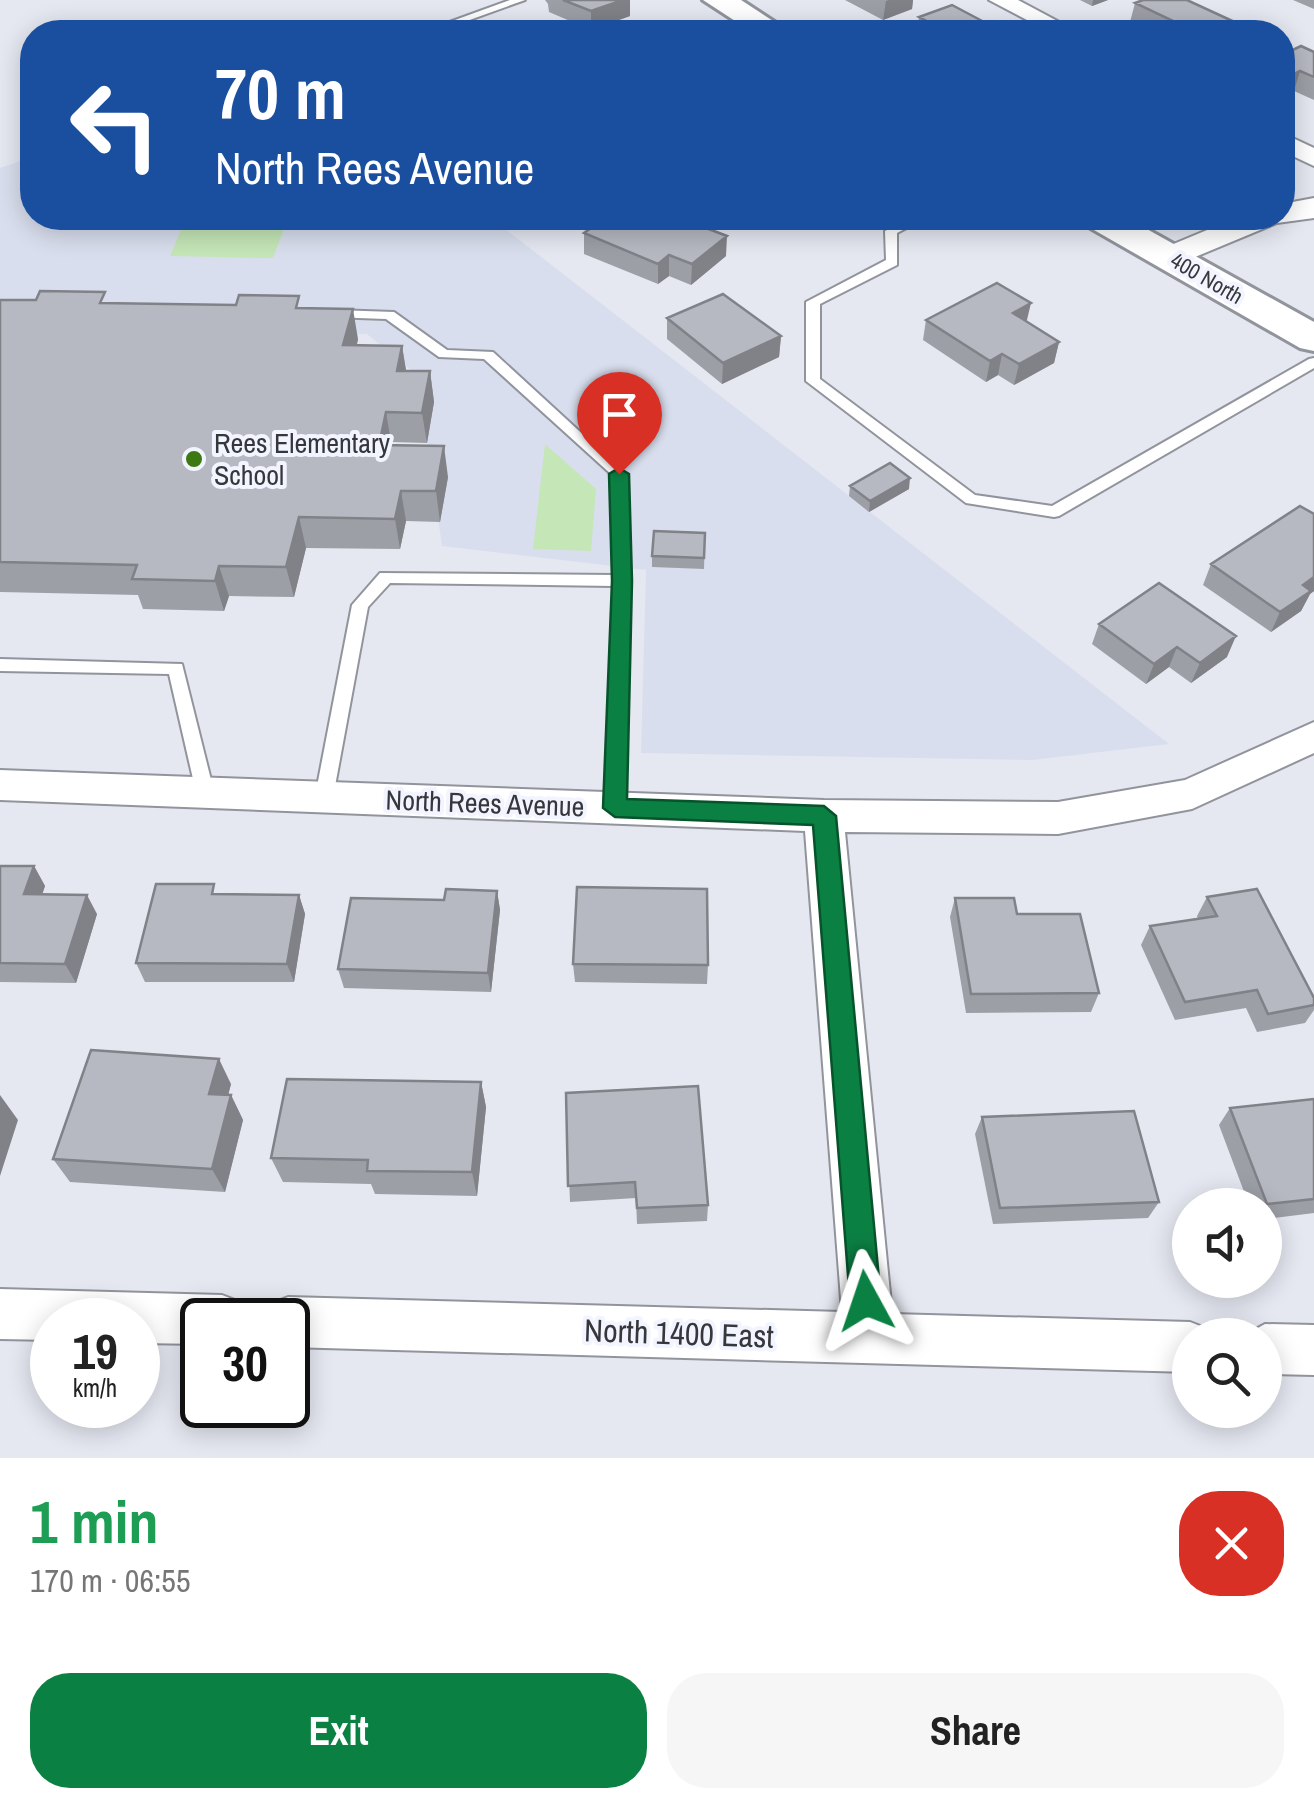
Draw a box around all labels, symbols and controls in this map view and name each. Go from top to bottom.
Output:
text: 70 m [215,47,346,141]
icon: left [50,60,180,190]
text: North Rees Avenue [215,137,534,198]
street label: 400 North [1165,245,1249,311]
pin [577,372,662,475]
icon: arrive [592,387,647,442]
place label: Rees Elementary School [214,424,391,494]
marker: Rees Elementary School [183,448,205,470]
street label: North Rees Avenue [385,781,585,825]
map controls [1172,1188,1282,1428]
button: sound [1172,1188,1282,1298]
position arrow [814,1249,918,1353]
speed limit sign: 30 [180,1298,310,1428]
street label: North 1400 East [583,1308,775,1358]
text: 19 [72,1317,118,1385]
button: search [1172,1318,1282,1428]
text: km/h [73,1371,117,1405]
text: 1 min [30,1481,159,1562]
button: close [1179,1491,1284,1596]
text: 170 m · 06:55 [30,1559,190,1602]
button: Exit [30,1673,647,1788]
button: Share [667,1673,1284,1788]

